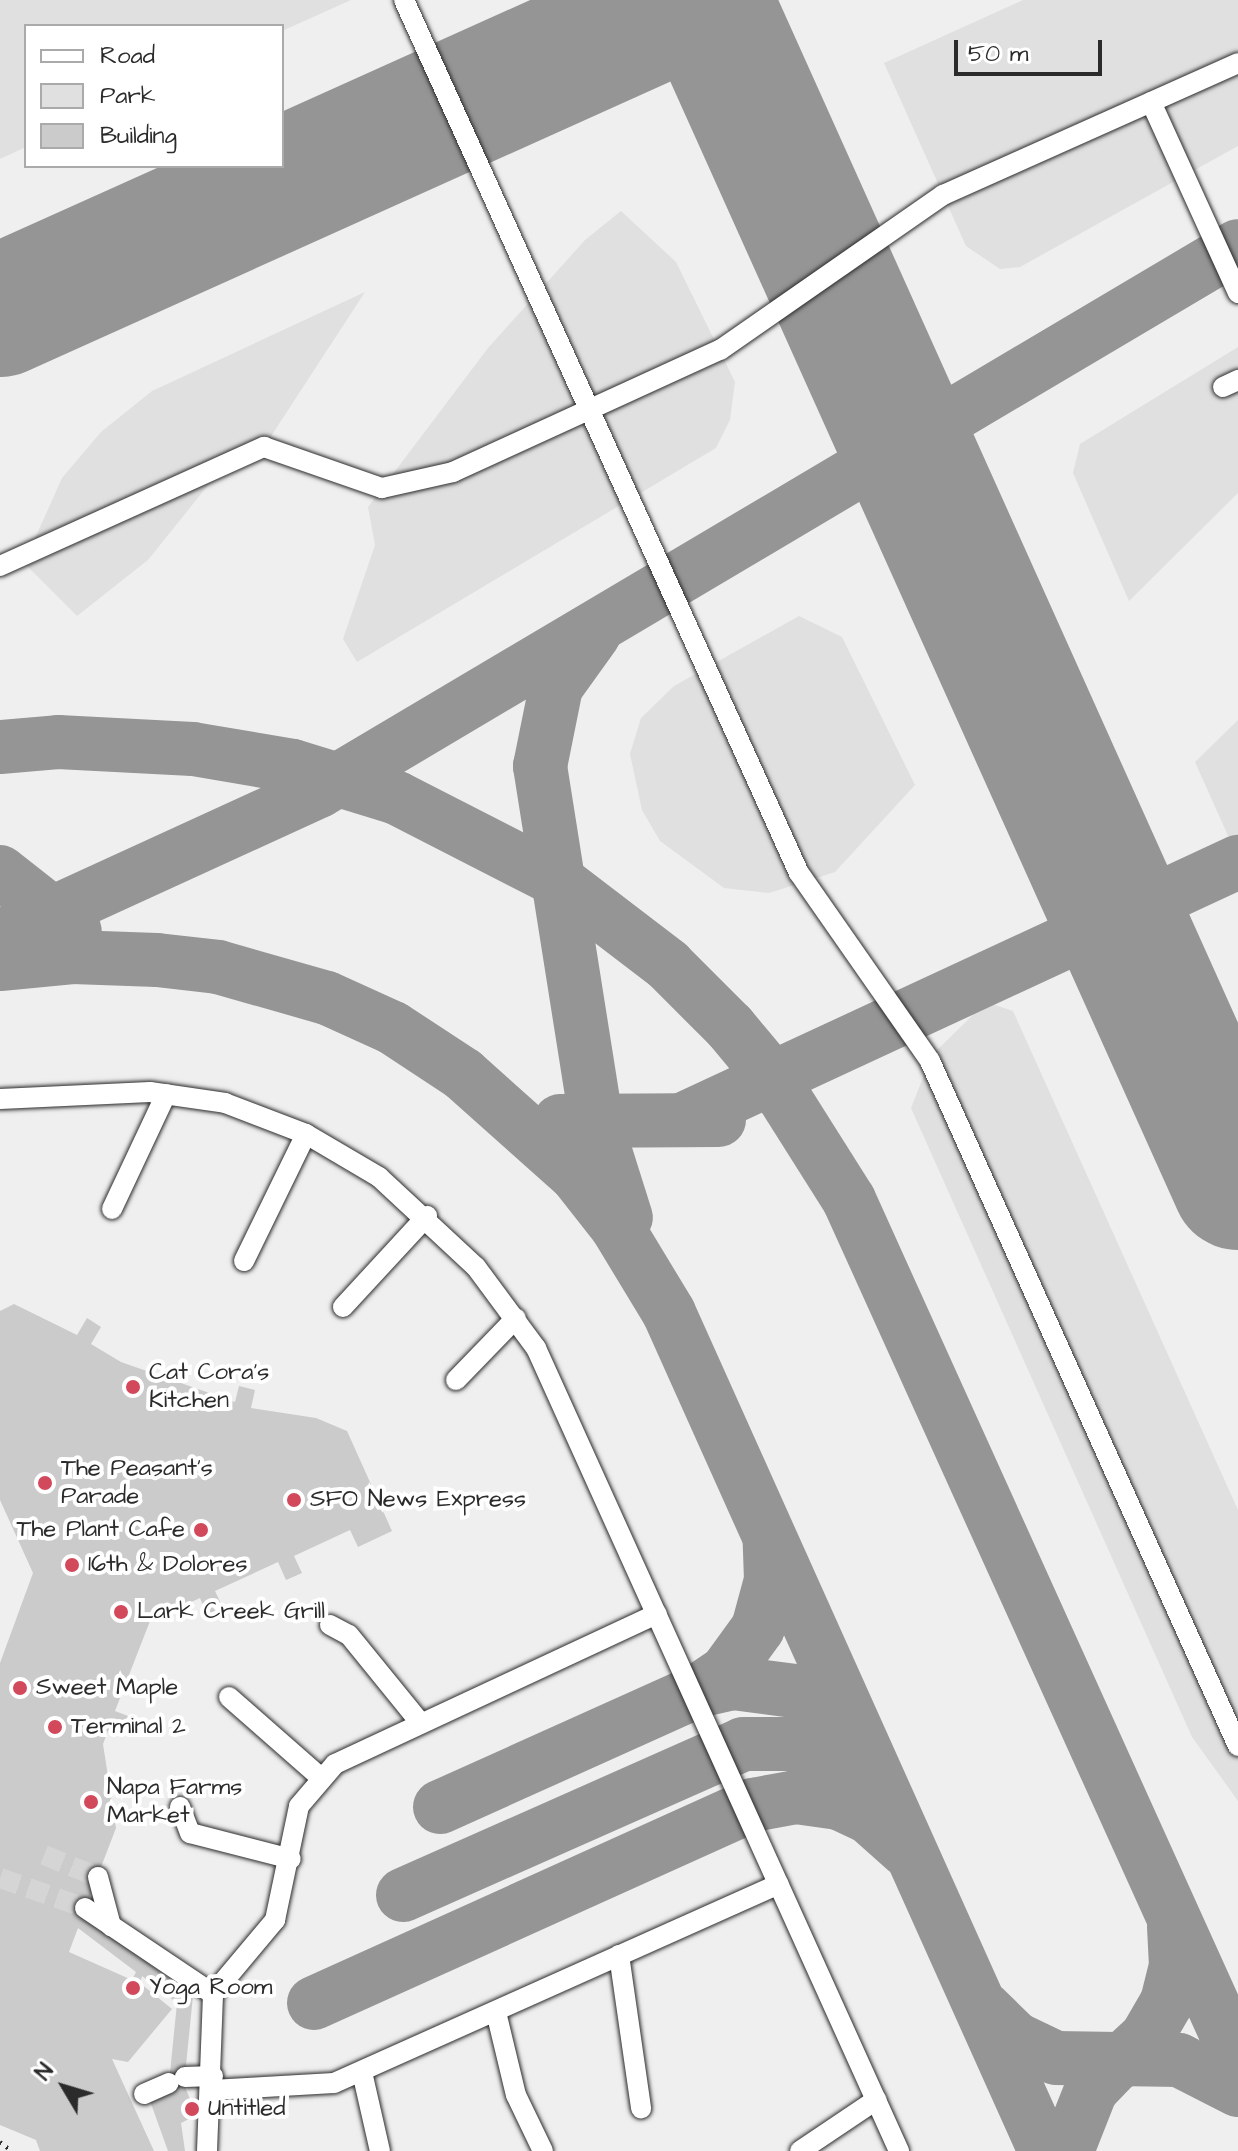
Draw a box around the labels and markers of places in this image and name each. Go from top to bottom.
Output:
place label: Cat Cora’s Kitchen [149,1359,269,1415]
marker: Cat Cora’s Kitchen [124,1378,142,1396]
place label: The Peasant's Parade [61,1455,213,1511]
marker: The Peasant's Parade [36,1474,54,1492]
place label: SFO News Express [310,1486,526,1514]
marker: SFO News Express [285,1491,303,1509]
place label: The Plant Cafe [17,1516,185,1544]
marker: The Plant Cafe [192,1521,210,1539]
place label: 16th & Dolores [88,1551,248,1579]
marker: 16th & Dolores [63,1556,81,1574]
place label: Lark Creek Grill [137,1598,325,1626]
marker: Lark Creek Grill [112,1603,130,1621]
place label: Sweet Maple [36,1674,178,1702]
marker: Sweet Maple [11,1679,29,1697]
place label: Terminal 2 [71,1713,186,1741]
marker: Terminal 2 [46,1718,64,1736]
place label: Napa Farms Market [107,1774,242,1830]
marker: Napa Farms Market [82,1793,100,1811]
place label: Yoga Room [149,1974,272,2002]
marker: Yoga Room [124,1979,142,1997]
place label: Untitled [208,2095,286,2123]
marker: Untitled [183,2100,201,2118]

